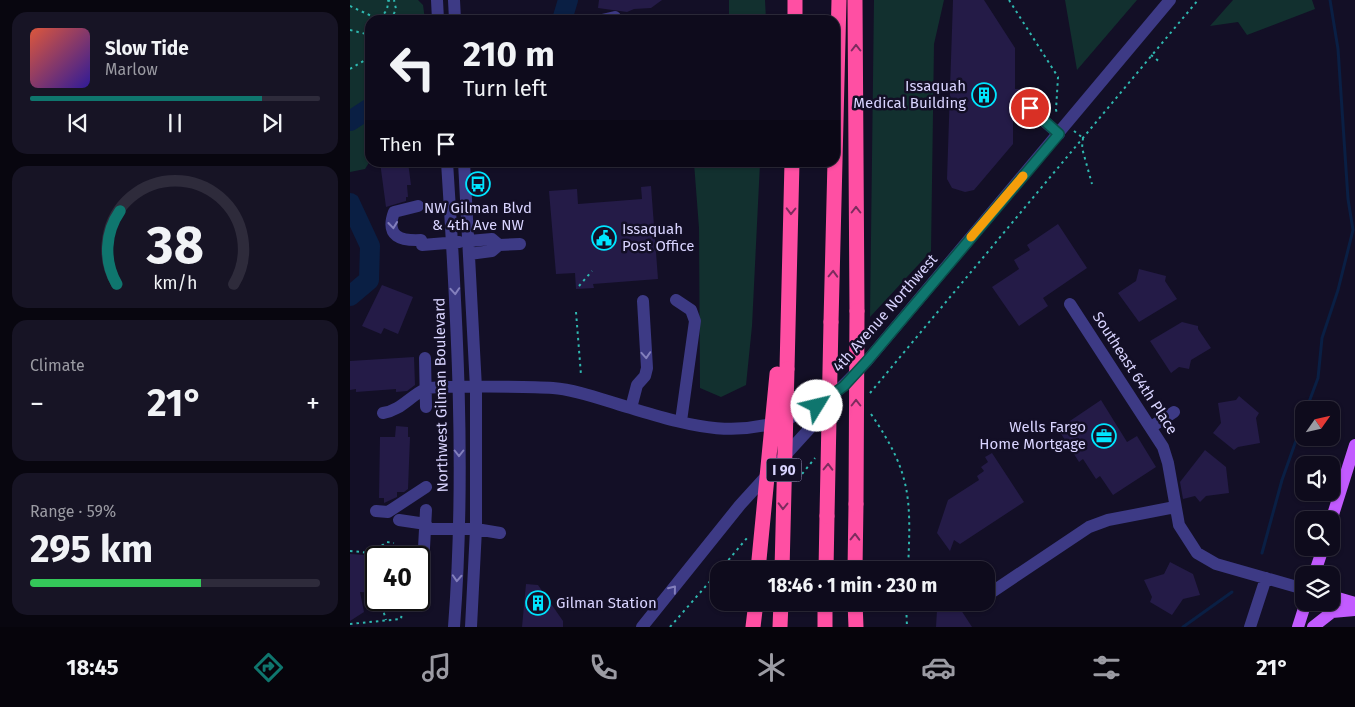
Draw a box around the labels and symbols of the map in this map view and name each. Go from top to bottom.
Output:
one-way arrow [851,43,861,51]
place label: Issaquah Medical Building [853,77,966,112]
building icon: Issaquah Medical Building [971,82,997,108]
pin [1009,87,1051,129]
bus stop icon: NW Gilman Blvd & 4th Ave NW [465,171,491,197]
place label: NW Gilman Blvd & 4th Ave NW [424,199,532,234]
one-way arrow [851,206,861,214]
one-way arrow [785,207,796,215]
place label: Issaquah Post Office [622,220,695,255]
one-way arrow [387,221,398,229]
public building icon: Issaquah Post Office [591,225,617,251]
street label: 4th Avenue Northwest [829,250,941,376]
one-way arrow [827,269,838,277]
one-way arrow [450,287,461,295]
street label: Northwest Gilman Boulevard [430,297,452,493]
street label: Southeast 64th Place [1089,308,1181,438]
one-way arrow [641,351,652,359]
position arrow [790,379,842,431]
one-way arrow [851,399,861,406]
north arrow [1295,401,1340,446]
place label: Wells Fargo Home Mortgage [979,418,1086,453]
office icon: Wells Fargo Home Mortgage [1091,423,1117,449]
one-way arrow [454,450,464,458]
road number: I 90 [766,458,802,482]
one-way arrow [823,463,833,471]
one-way arrow [778,502,789,510]
one-way arrow [850,533,861,541]
speed limit sign: 40 [365,546,430,611]
one-way arrow [451,574,462,582]
one-way arrow [667,586,675,595]
building icon: Gilman Station [525,590,551,616]
place label: Gilman Station [556,594,657,612]

